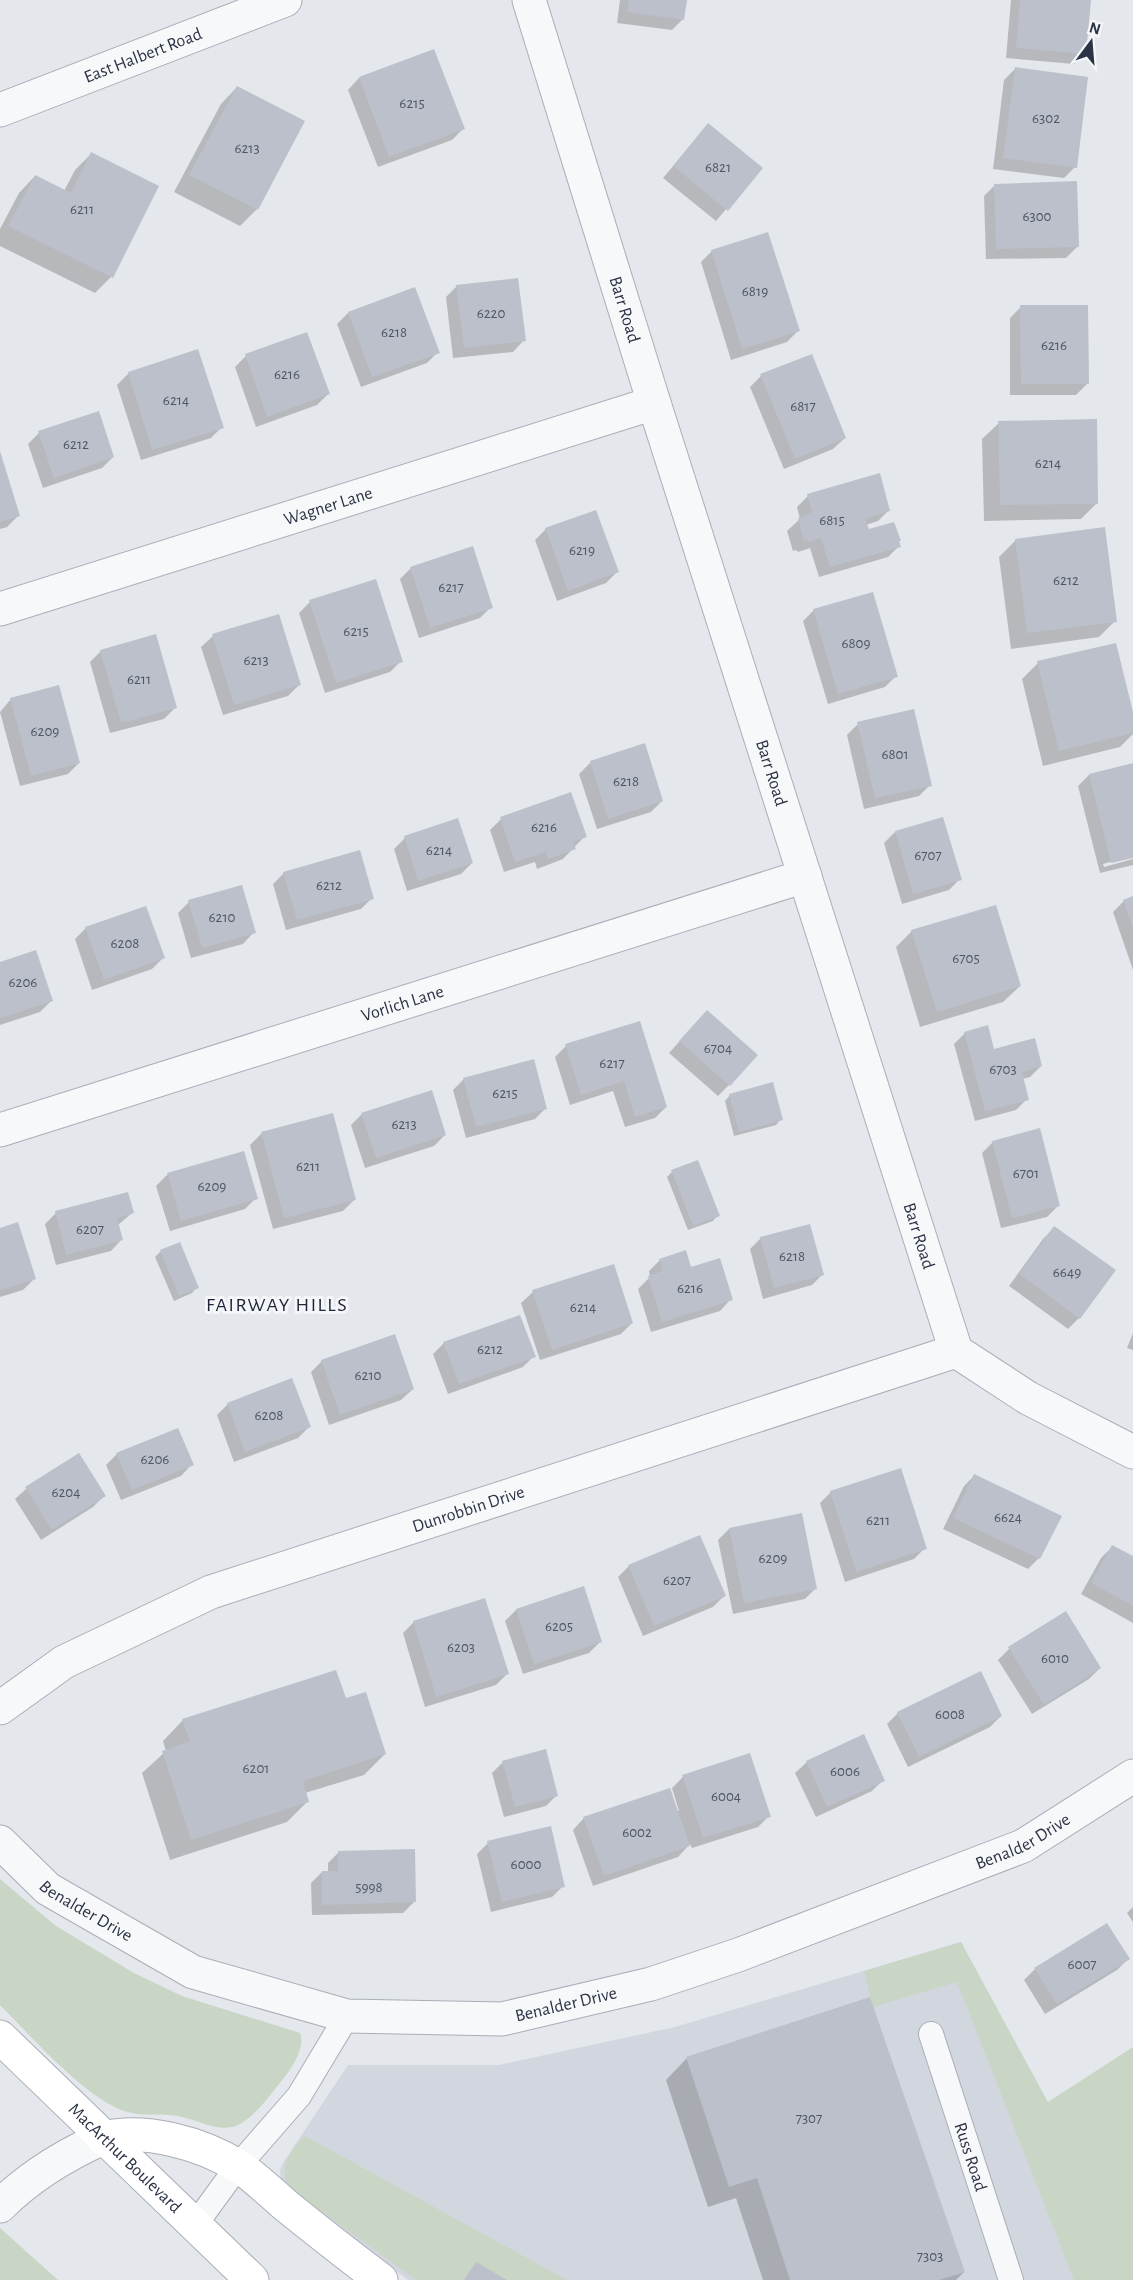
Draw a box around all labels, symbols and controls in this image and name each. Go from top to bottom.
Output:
north arrow [1061,12,1121,72]
text: N [1087,19,1102,38]
street label: East Halbert Road [82,25,205,87]
house number: 6215 [399,96,425,111]
house number: 6302 [1032,111,1060,126]
house number: 6213 [234,141,260,156]
house number: 6821 [705,160,731,175]
house number: 6211 [70,202,94,217]
house number: 6300 [1022,209,1052,224]
street label: Barr Road [605,274,643,345]
house number: 6819 [742,284,768,299]
house number: 6220 [477,306,505,321]
house number: 6218 [381,325,407,340]
house number: 6216 [1041,338,1067,353]
house number: 6216 [274,367,300,382]
house number: 6214 [163,393,189,408]
house number: 6817 [790,399,816,414]
house number: 6212 [63,437,89,452]
house number: 6214 [1035,456,1061,471]
street label: Wagner Lane [282,484,375,529]
house number: 6815 [819,513,845,528]
house number: 6219 [569,543,595,558]
house number: 6212 [1053,573,1079,588]
house number: 6217 [438,580,464,595]
house number: 6215 [343,624,369,639]
house number: 6809 [841,636,871,651]
house number: 6213 [243,653,269,668]
house number: 6211 [127,672,151,687]
house number: 6209 [31,724,59,739]
street label: Barr Road [752,738,790,808]
house number: 6801 [881,747,909,762]
house number: 6218 [613,774,639,789]
house number: 6216 [531,820,557,835]
house number: 6214 [426,843,452,858]
house number: 6707 [914,848,942,863]
house number: 6212 [316,878,342,893]
house number: 6210 [209,910,236,925]
house number: 6208 [111,936,139,951]
house number: 6705 [952,951,980,966]
house number: 6206 [9,975,37,990]
street label: Vorlich Lane [359,983,446,1025]
house number: 6704 [704,1041,732,1056]
house number: 6217 [599,1056,625,1071]
house number: 6703 [989,1062,1017,1077]
house number: 6215 [492,1086,518,1101]
house number: 6213 [391,1117,417,1132]
house number: 6211 [296,1159,320,1174]
house number: 6701 [1013,1166,1039,1181]
house number: 6209 [198,1179,226,1194]
street label: Barr Road [899,1201,937,1271]
house number: 6207 [76,1222,104,1237]
house number: 6218 [779,1249,805,1264]
house number: 6649 [1053,1265,1081,1280]
house number: 6216 [677,1281,703,1296]
district label: FAIRWAY HILLS [206,1295,348,1315]
house number: 6214 [570,1300,596,1315]
house number: 6212 [477,1342,503,1357]
house number: 6210 [355,1368,382,1383]
house number: 6208 [255,1408,283,1423]
house number: 6206 [141,1452,169,1467]
street label: Dunrobbin Drive [410,1483,527,1536]
house number: 6204 [51,1485,81,1500]
house number: 6624 [994,1510,1022,1525]
house number: 6211 [866,1513,890,1528]
house number: 6209 [759,1551,787,1566]
house number: 6207 [663,1573,691,1588]
house number: 6205 [545,1619,573,1634]
house number: 6203 [447,1640,475,1655]
house number: 6010 [1041,1651,1069,1666]
house number: 6008 [935,1707,965,1722]
house number: 6201 [243,1761,269,1776]
house number: 6006 [830,1764,860,1779]
house number: 6004 [711,1789,741,1804]
street label: Benalder Drive [973,1810,1074,1873]
house number: 6002 [622,1825,652,1840]
house number: 6000 [511,1857,541,1872]
street label: Benalder Drive [35,1878,135,1945]
house number: 5998 [355,1880,383,1895]
house number: 6007 [1067,1957,1097,1972]
street label: Benalder Drive [513,1984,619,2026]
street label: MacArthur Boulevard [65,2100,184,2217]
house number: 7307 [796,2111,822,2126]
street label: Russ Road [950,2120,989,2194]
house number: 7303 [917,2249,943,2264]

